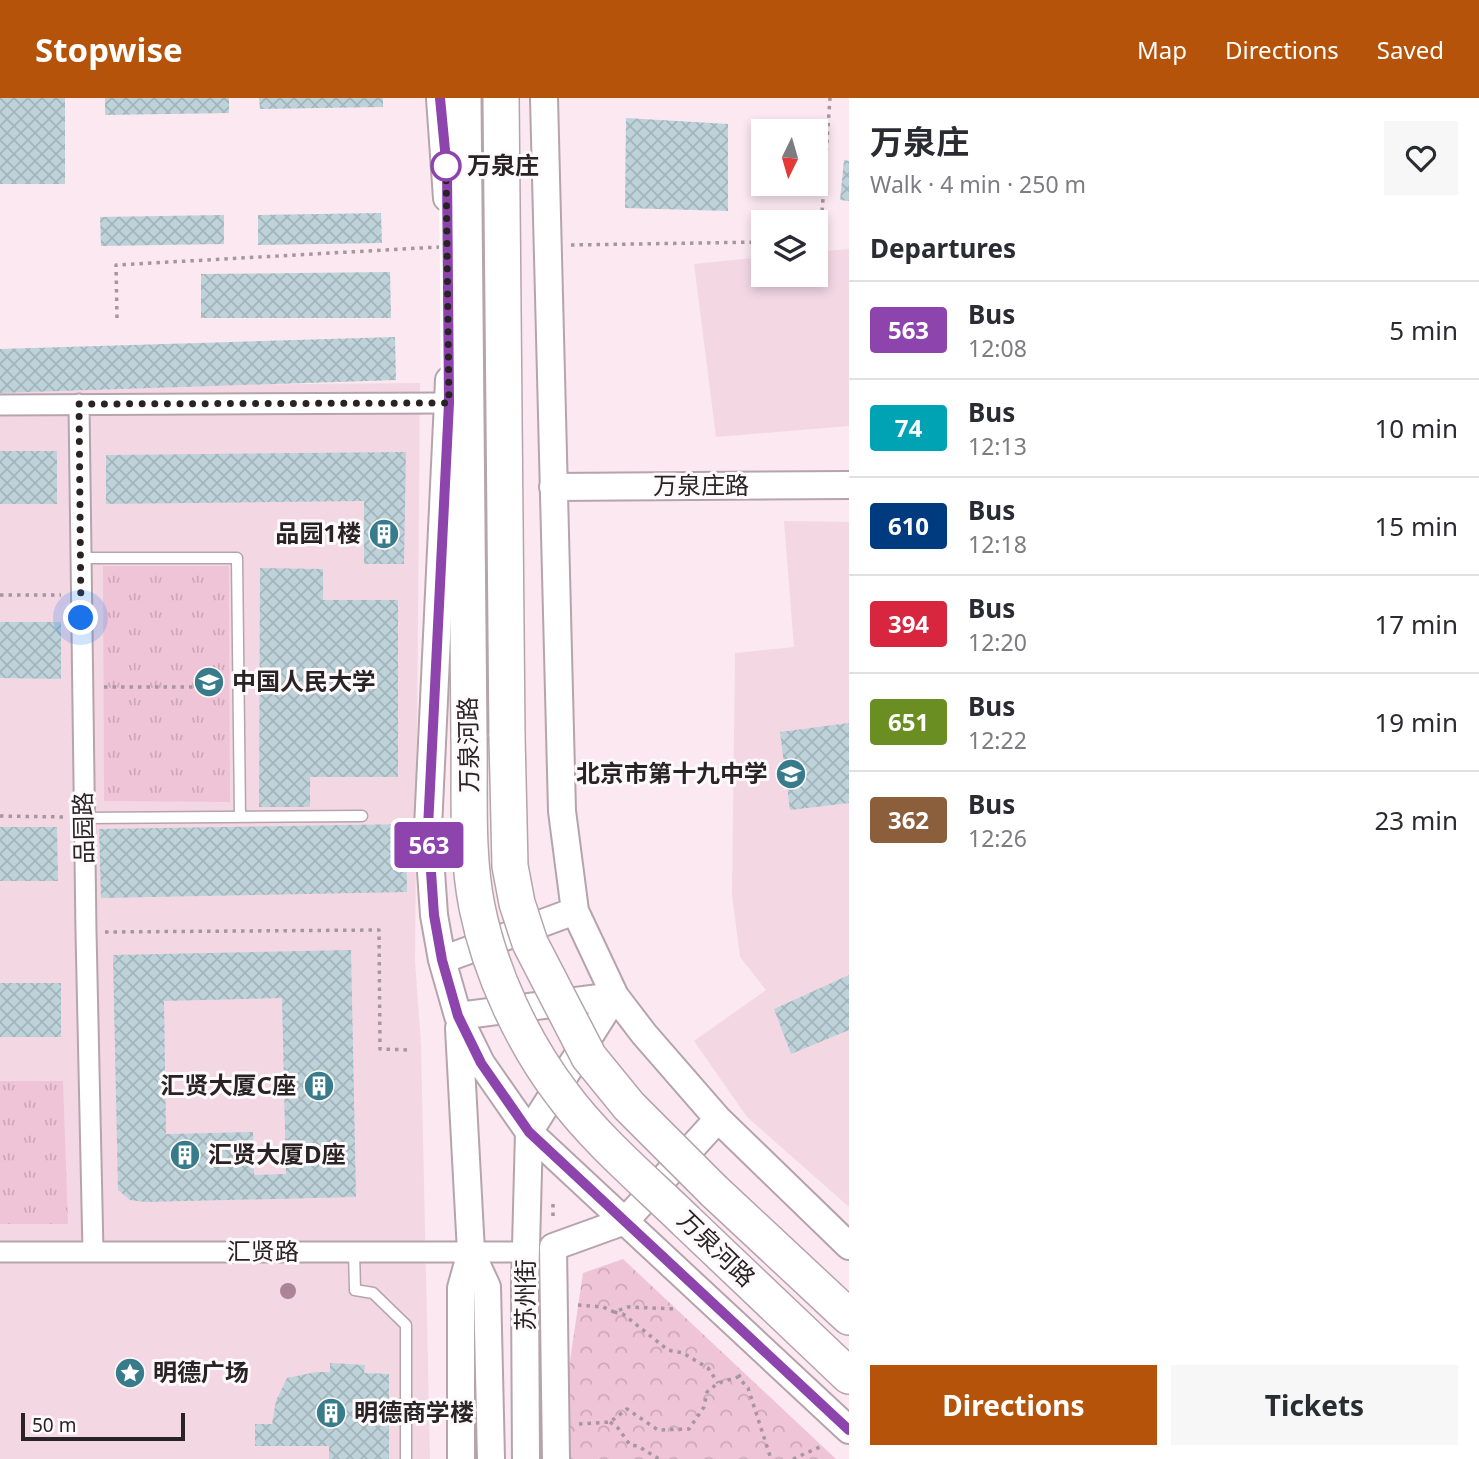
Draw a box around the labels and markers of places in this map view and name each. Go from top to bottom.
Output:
place label: 万泉庄 [467,148,539,181]
marker: 万泉庄 [431,151,461,181]
place label: 品园1楼 [275,516,361,549]
building icon: 品园1楼 [367,517,401,551]
place label: 中国人民大学 [232,664,376,697]
school or university icon: 中国人民大学 [192,665,226,699]
place label: 北京市第十九中学 [576,756,768,789]
school or university icon: 北京市第十九中学 [774,757,808,791]
place label: 汇贤大厦C座 [161,1068,296,1101]
building icon: 汇贤大厦C座 [302,1069,336,1103]
place label: 汇贤大厦D座 [208,1137,346,1170]
building icon: 汇贤大厦D座 [168,1138,202,1172]
place label: 明德广场 [153,1355,249,1388]
place icon: 明德广场 [113,1356,147,1390]
place label: 明德商学楼 [354,1395,474,1428]
building icon: 明德商学楼 [314,1396,348,1430]

